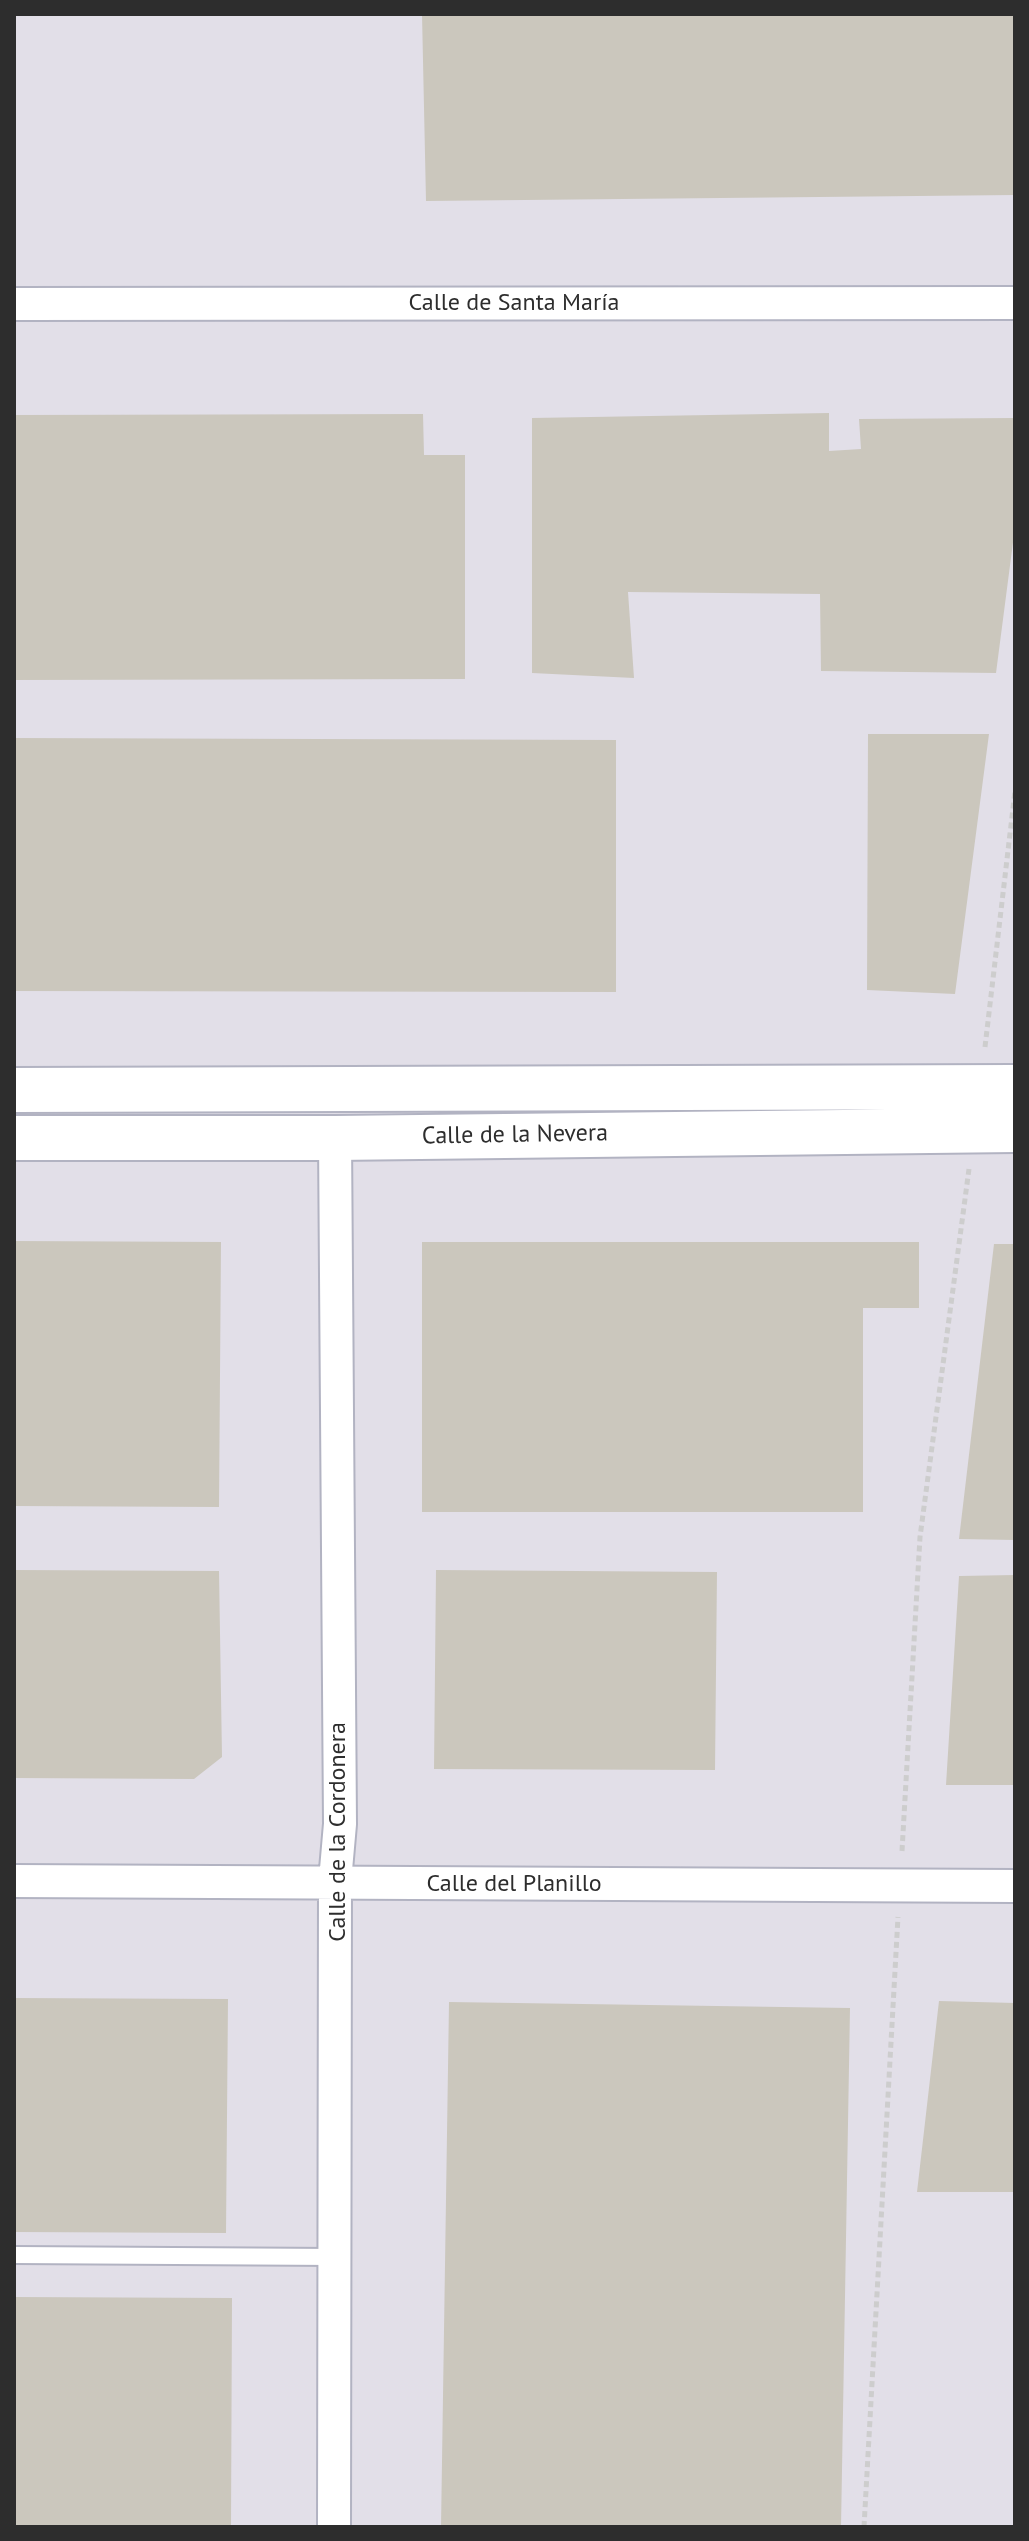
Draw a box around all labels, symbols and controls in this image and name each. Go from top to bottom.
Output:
street label: Calle de Santa María [409,289,619,317]
street label: Calle de la Nevera [422,1119,608,1151]
street label: Calle de la Cordonera [324,1722,352,1942]
street label: Calle del Planillo [426,1870,602,1898]

